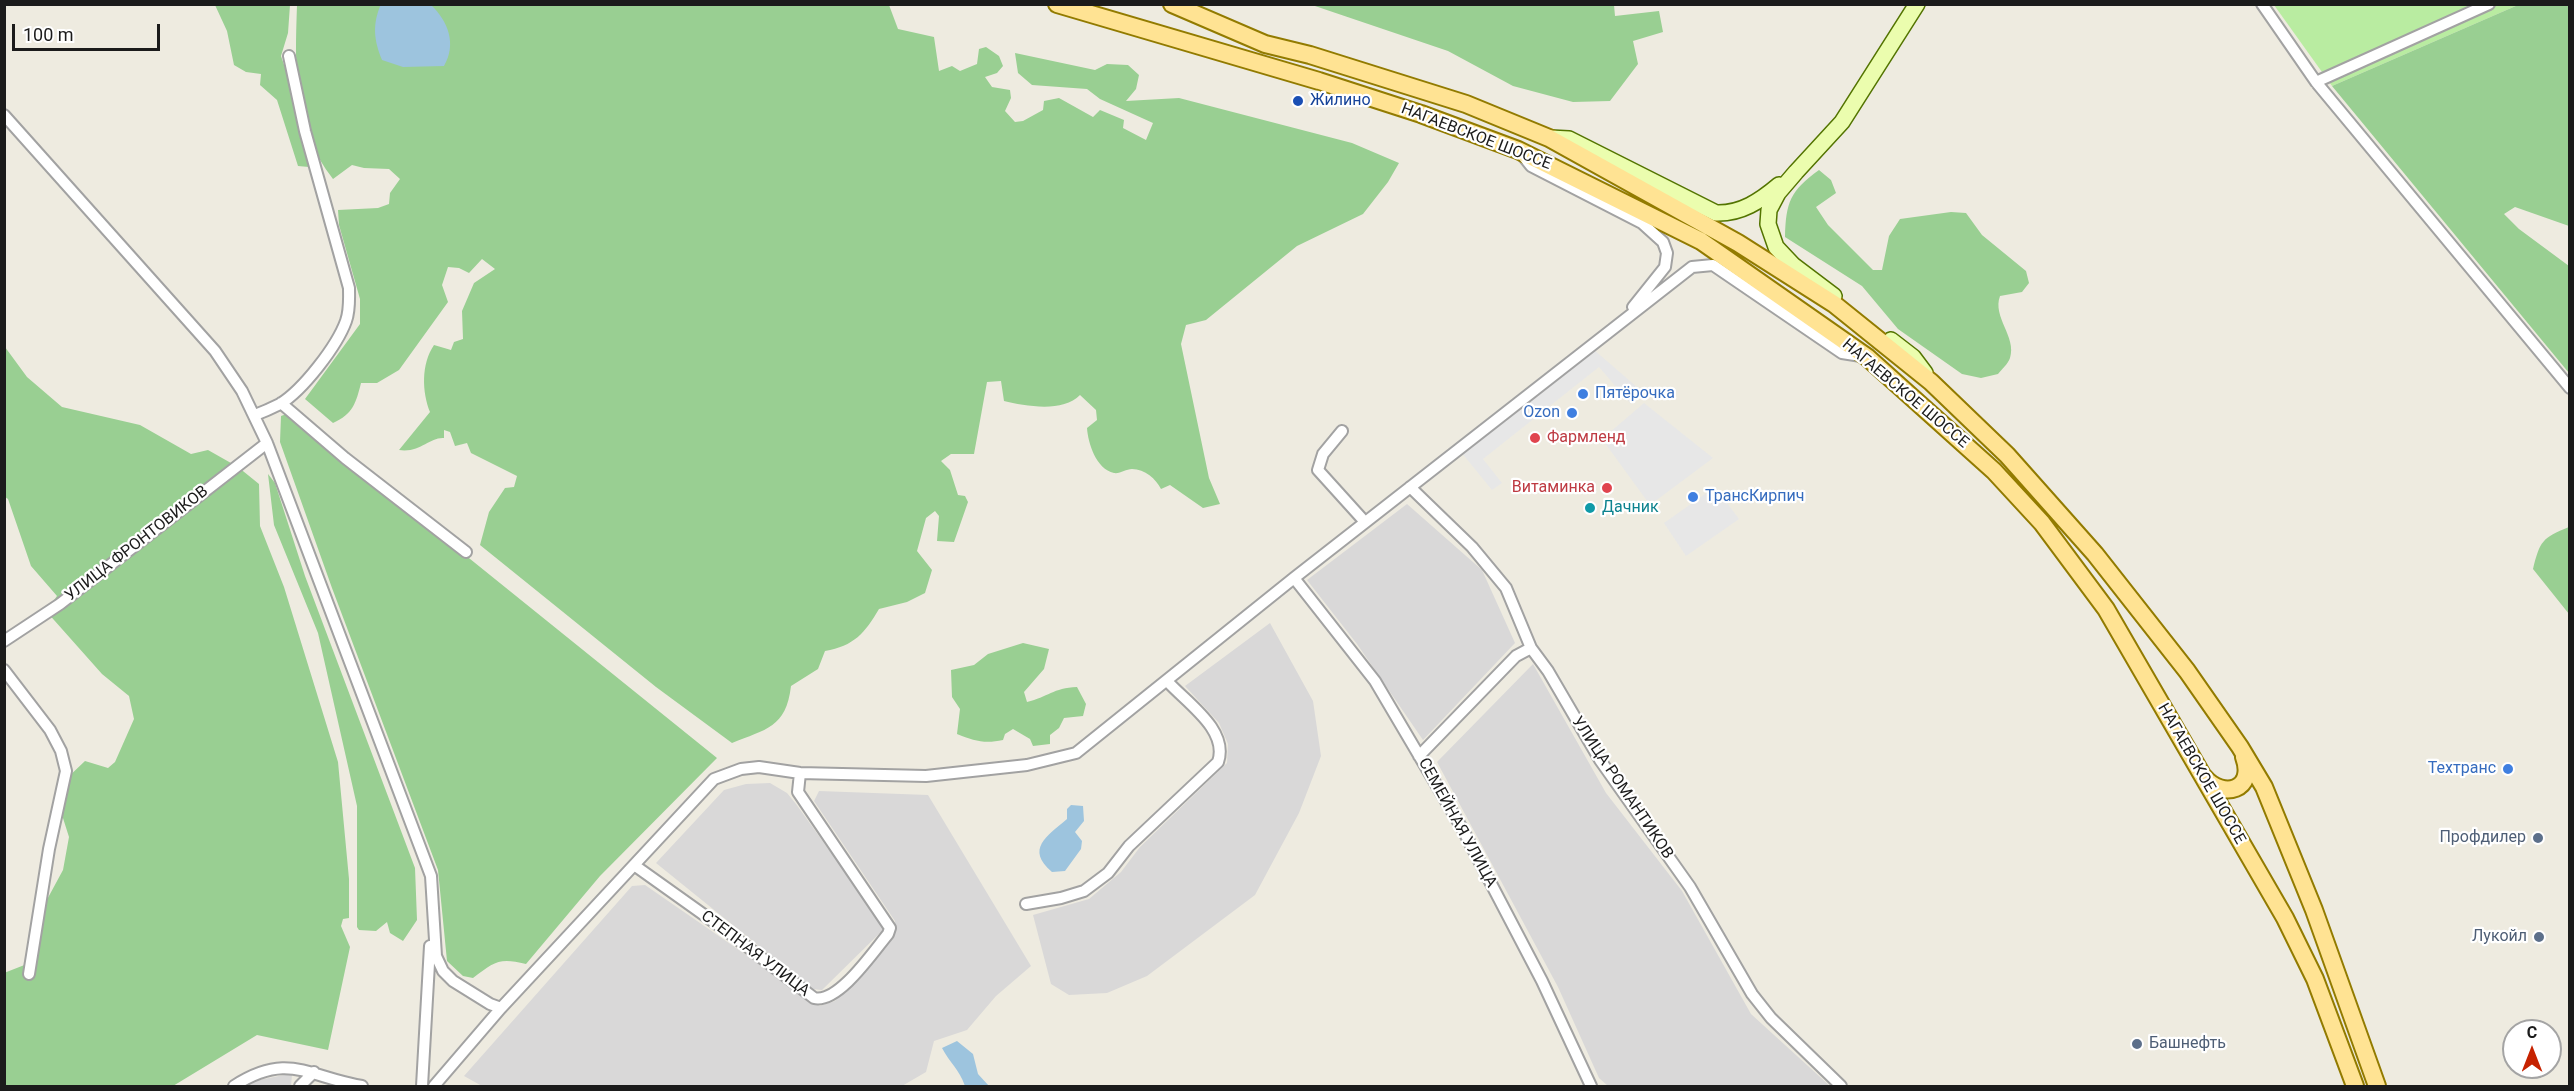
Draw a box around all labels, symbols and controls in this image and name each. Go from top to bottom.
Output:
scale bar [15,12,164,50]
text: 100 m [23,24,74,45]
place label: Жилино [1310,91,1371,111]
marker: Жилино [1291,94,1305,108]
street label: НАГАЕВСКОЕ ШОССЕ [1398,99,1554,175]
street label: НАГАЕВСКОЕ ШОССЕ [1838,335,1972,453]
place label: Пятёрочка [1595,384,1675,404]
marker: Пятёрочка [1576,387,1590,401]
place label: Ozon [1523,403,1560,423]
marker: Ozon [1565,406,1579,420]
place label: Фармленд [1547,428,1626,448]
marker: Фармленд [1528,431,1542,445]
place label: Витаминка [1512,478,1595,498]
marker: Витаминка [1600,481,1614,495]
street label: УЛИЦА ФРОНТОВИКОВ [62,482,212,606]
place label: ТрансКирпич [1705,487,1804,507]
marker: ТрансКирпич [1686,490,1700,504]
place label: Дачник [1602,498,1659,518]
marker: Дачник [1583,501,1597,515]
street label: НАГАЕВСКОЕ ШОССЕ [2153,700,2249,848]
street label: УЛИЦА РОМАНТИКОВ [1567,713,1677,863]
street label: СЕМЕЙНАЯ УЛИЦА [1414,755,1500,891]
place label: Техтранс [2428,759,2496,779]
marker: Техтранс [2501,762,2515,776]
place label: Профдилер [2439,828,2526,848]
marker: Профдилер [2531,831,2545,845]
street label: СТЕПНАЯ УЛИЦА [697,907,813,1001]
place label: Лукойл [2472,927,2527,947]
marker: Лукойл [2532,930,2546,944]
north arrow [2502,1019,2562,1079]
text: С [2527,1023,2537,1042]
place label: Башнефть [2149,1034,2226,1054]
marker: Башнефть [2130,1037,2144,1051]

